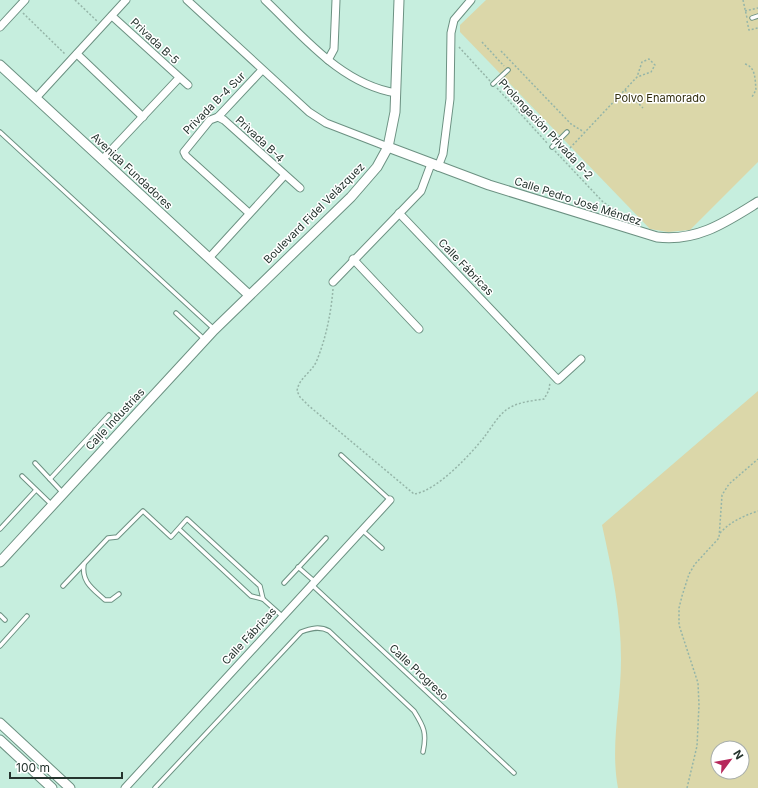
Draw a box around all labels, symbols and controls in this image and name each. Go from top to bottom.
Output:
street label: Privada B-5 [128,15,182,67]
street label: Privada B-4 Sur [180,69,248,137]
street label: Prolongación Privada B-2 [496,76,596,182]
park label: Polvo Enamorado [614,91,706,105]
street label: Privada B-4 [233,113,287,165]
street label: Avenida Fundadores [88,130,176,212]
street label: Boulevard Fidel Velázquez [261,160,367,266]
street label: Calle Pedro José Méndez [513,174,643,228]
street label: Calle Fábricas [435,236,497,298]
street label: Calle Industrias [83,385,148,453]
street label: Calle Fábricas [219,604,279,668]
street label: Calle Progreso [386,641,452,703]
north arrow [710,740,750,780]
text: N [730,747,747,762]
scale bar [10,754,122,780]
text: 100 m [16,760,50,775]

